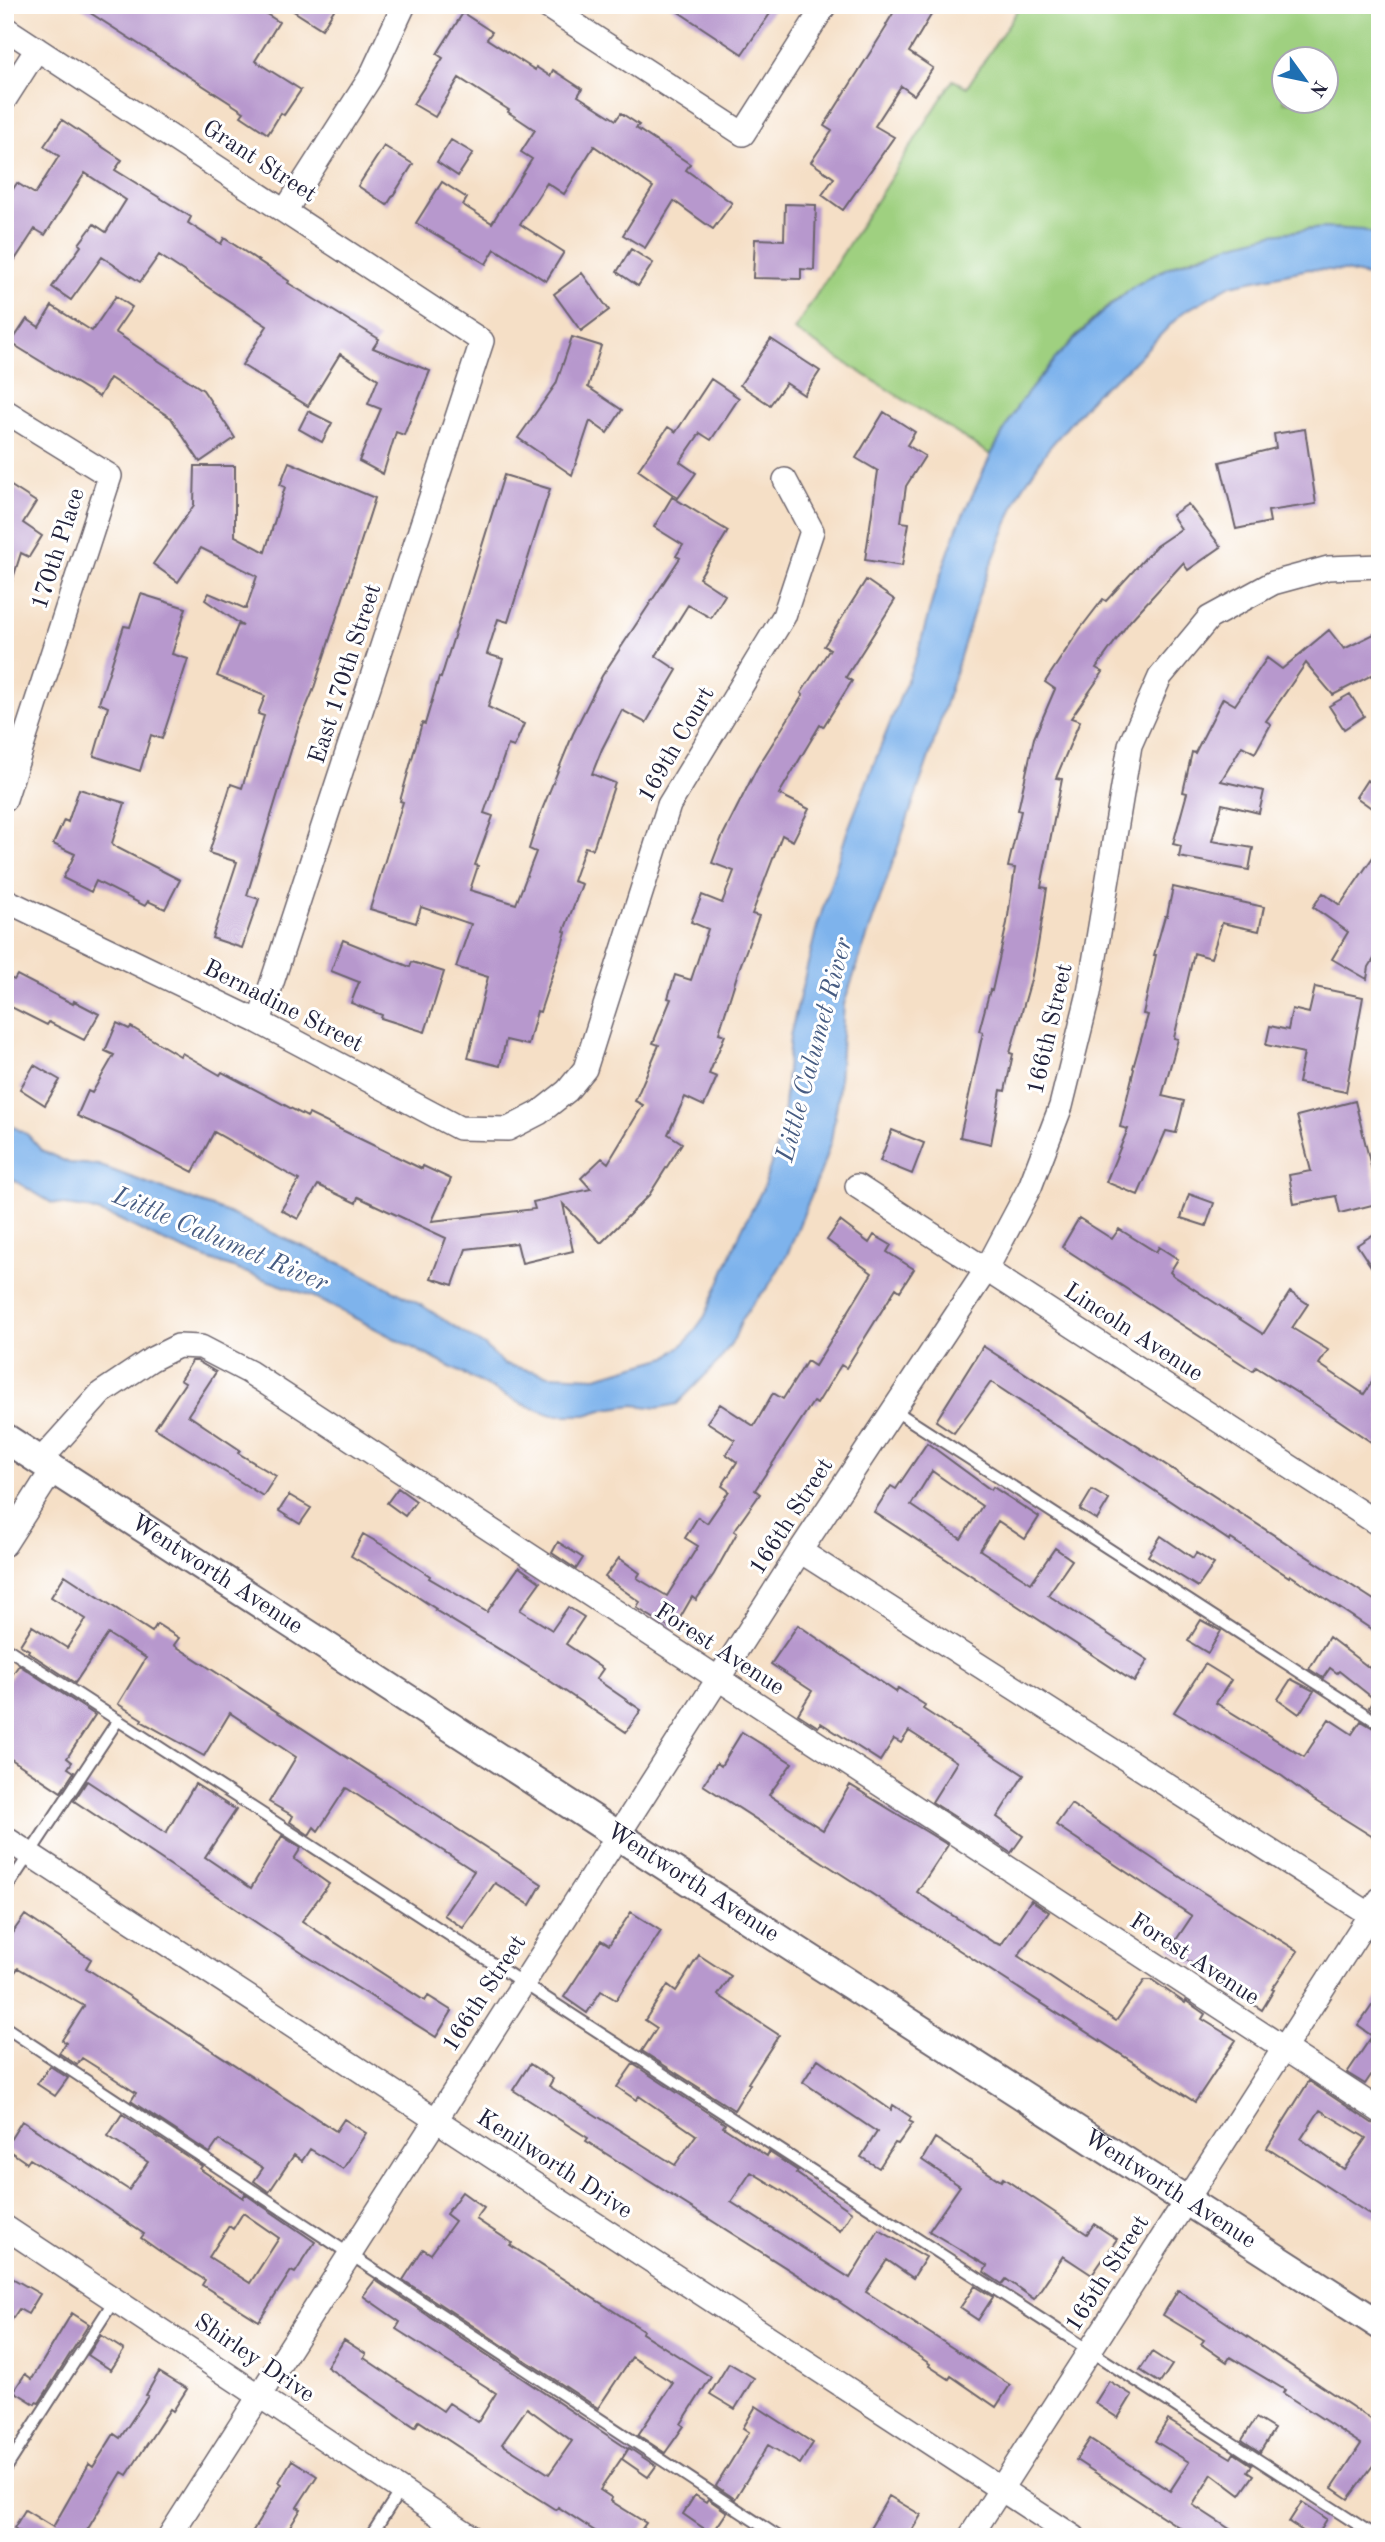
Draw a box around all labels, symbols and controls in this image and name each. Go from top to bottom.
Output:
north arrow [1270,46,1340,116]
text: N [1305,77,1329,100]
street label: Grant Street [198,116,320,208]
street label: 170th Place [28,485,90,613]
street label: East 170th Street [306,581,386,767]
street label: 169th Court [634,683,720,807]
water label: Little Calumet River [772,934,858,1166]
street label: Bernadine Street [199,956,367,1058]
street label: 166th Street [1024,961,1078,1097]
water label: Little Calumet River [108,1183,332,1297]
street label: Lincoln Avenue [1059,1279,1207,1387]
street label: 166th Street [746,1454,838,1580]
street label: Wentworth Avenue [126,1511,307,1639]
street label: Forest Avenue [650,1599,788,1701]
street label: Wentworth Avenue [602,1819,783,1947]
street label: Forest Avenue [1125,1909,1263,2011]
street label: 166th Street [439,1931,531,2057]
street label: Kenilworth Drive [472,2106,636,2224]
street label: Wentworth Avenue [1079,2126,1260,2254]
street label: 165th Street [1062,2211,1154,2337]
street label: Shirley Drive [190,2310,318,2408]

